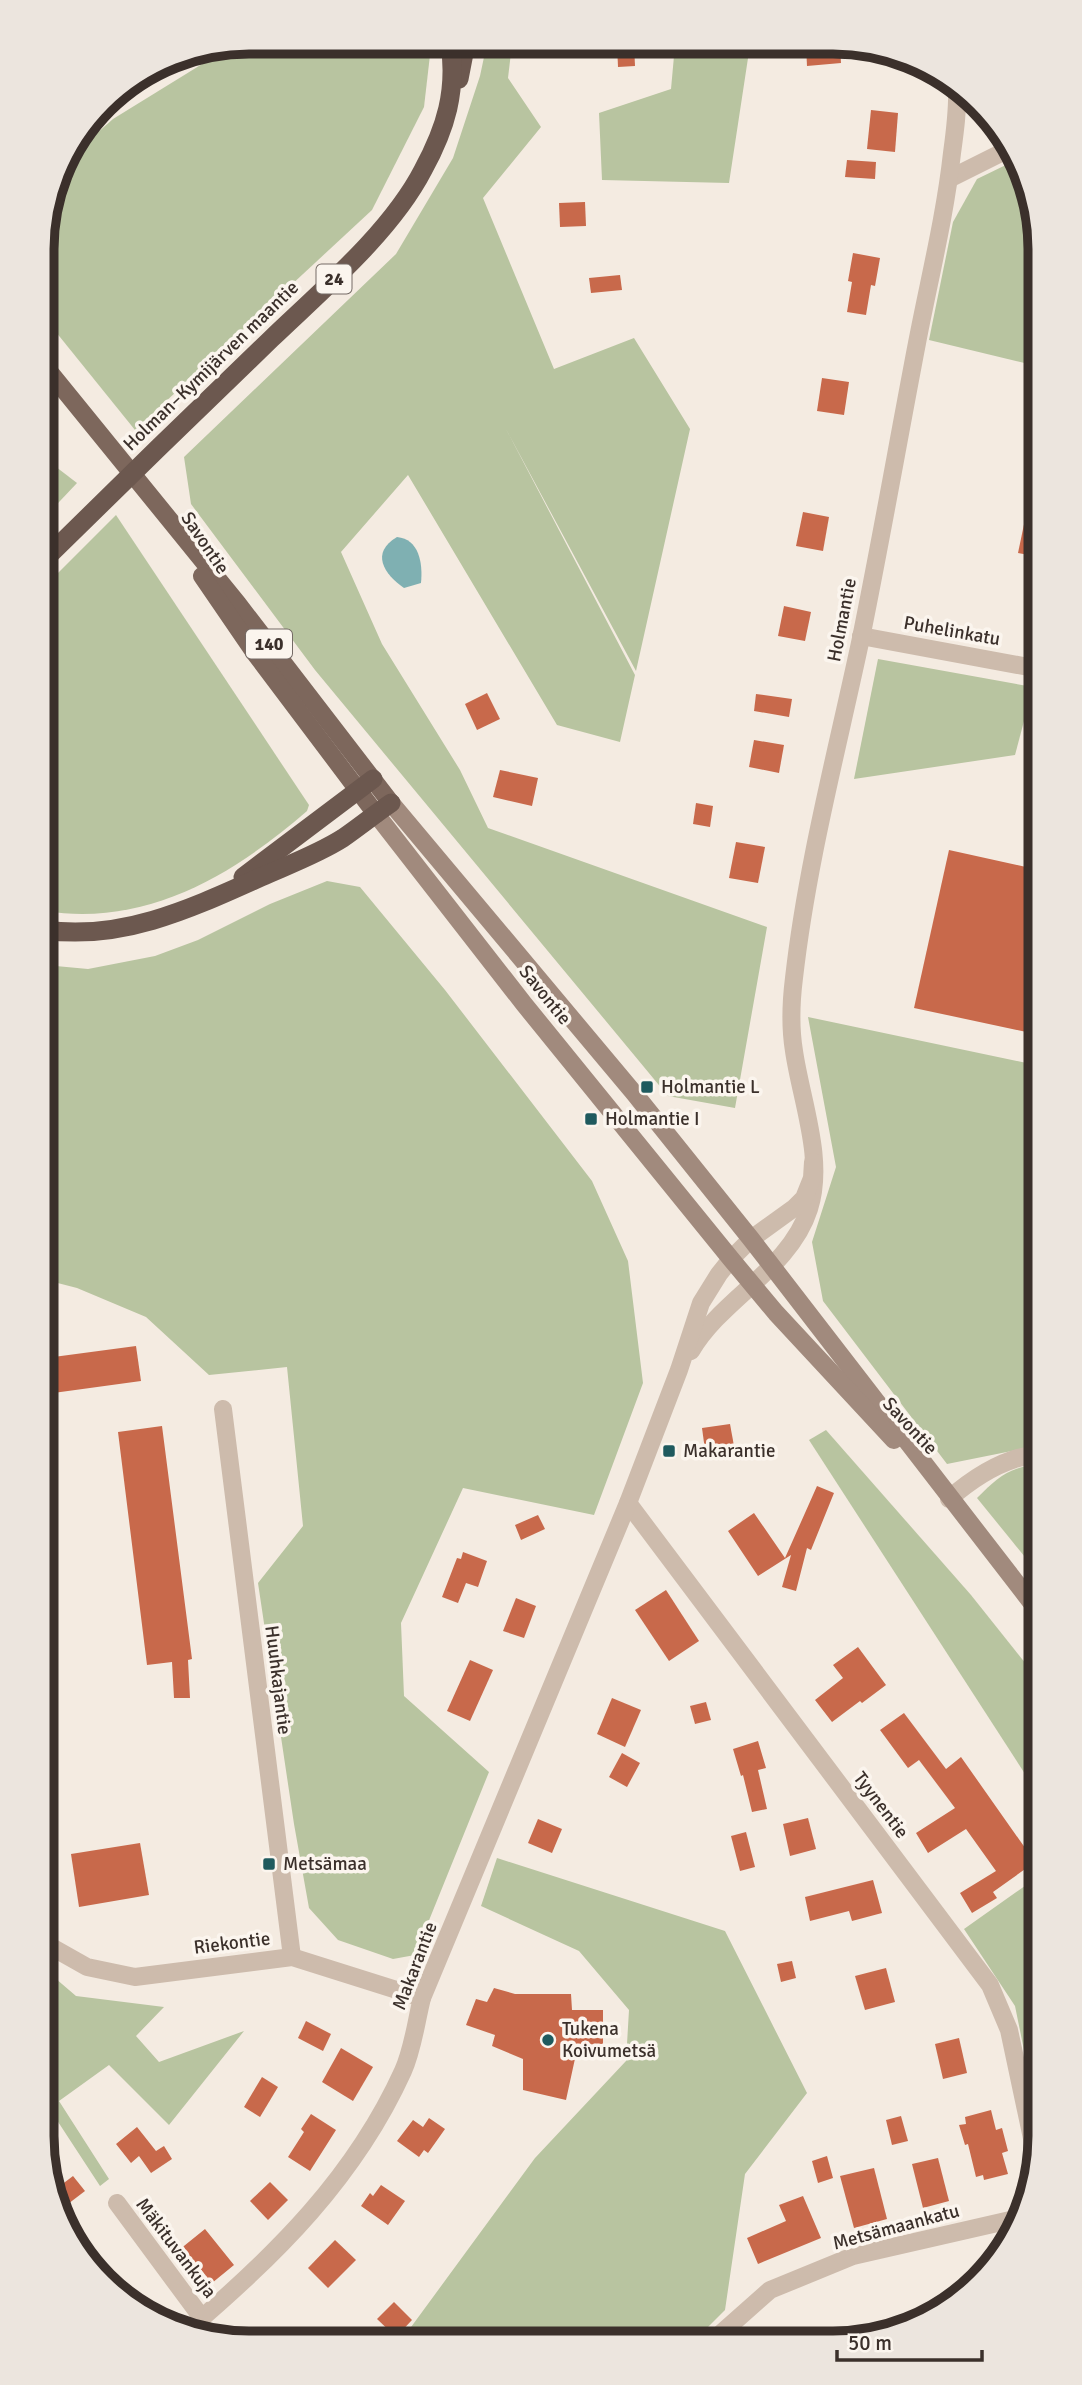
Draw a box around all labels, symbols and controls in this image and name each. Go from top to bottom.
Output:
road number: 24 [316,264,352,293]
street label: Holman–Kymijärven maantie [118,276,304,456]
street label: Savontie [175,507,235,579]
street label: Holmantie [822,576,862,664]
street label: Puhelinkatu [902,611,1002,651]
road number: 140 [246,630,292,658]
street label: Savontie [514,960,576,1030]
place label: Holmantie L [661,1075,760,1099]
marker: Holmantie L [639,1079,655,1095]
place label: Holmantie I [605,1107,700,1131]
marker: Holmantie I [583,1111,599,1127]
street label: Savontie [877,1392,943,1460]
place label: Makarantie [683,1439,775,1463]
marker: Makarantie [661,1443,677,1459]
street label: Huuhkajantie [259,1624,297,1736]
street label: Tyynentie [848,1767,914,1843]
place label: Metsämaa [283,1852,367,1876]
marker: Metsämaa [261,1856,277,1872]
street label: Makarantie [387,1919,443,2013]
street label: Riekontie [192,1926,272,1960]
place label: Tukena Koivumetsä [562,2017,656,2063]
marker: Tukena Koivumetsä [540,2032,556,2048]
street label: Mäkituvankuja [130,2193,222,2303]
street label: Metsämaankatu [830,2199,962,2255]
scale bar [837,2318,982,2362]
text: 50 m [848,2330,892,2356]

